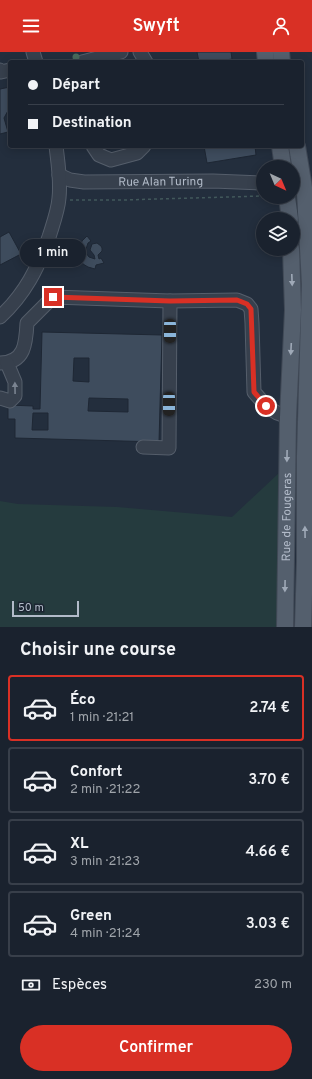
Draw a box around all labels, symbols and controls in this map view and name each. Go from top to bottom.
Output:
icon: menu [20,15,42,37]
text: Swyft [132,15,180,38]
icon: person [270,15,292,37]
text: Départ [52,76,100,95]
text: Destination [52,114,132,133]
north arrow [256,160,300,204]
map controls [256,160,300,256]
street label: Rue Alan Turing [118,174,203,191]
button: layers [256,212,300,256]
callout: 1 min [20,239,86,267]
text: 1 min [38,245,68,261]
one-way arrow [289,274,295,287]
route end [44,288,62,306]
car [164,319,176,343]
one-way arrow [288,343,295,355]
one-way arrow [12,381,18,394]
car [163,392,175,416]
route start [257,397,275,415]
one-way arrow [284,450,290,463]
street label: Rue de Fougeras [279,473,296,562]
one-way arrow [302,525,308,538]
one-way arrow [282,580,289,592]
scale bar [12,599,79,618]
text: 50 m [18,601,44,615]
text: Choisir une course [20,639,176,662]
icon: car [22,690,58,726]
text: Éco [70,691,95,710]
text: 2.74 € [249,699,290,718]
text: 1 min · 21:21 [70,710,134,726]
icon: car [22,762,58,798]
text: Confort [70,763,122,782]
text: 3.70 € [248,771,290,790]
text: 2 min · 21:22 [70,782,140,798]
icon: car [22,834,58,870]
text: XL [70,835,88,854]
text: 4.66 € [246,843,290,862]
text: 3 min · 21:23 [70,854,140,870]
icon: car [22,906,58,942]
text: Green [70,907,112,926]
text: 3.03 € [246,915,290,934]
text: 4 min · 21:24 [70,926,141,942]
icon: cash [20,974,42,996]
text: Espèces [52,976,107,995]
text: 230 m [254,977,292,993]
button: Confirmer [20,1025,292,1071]

